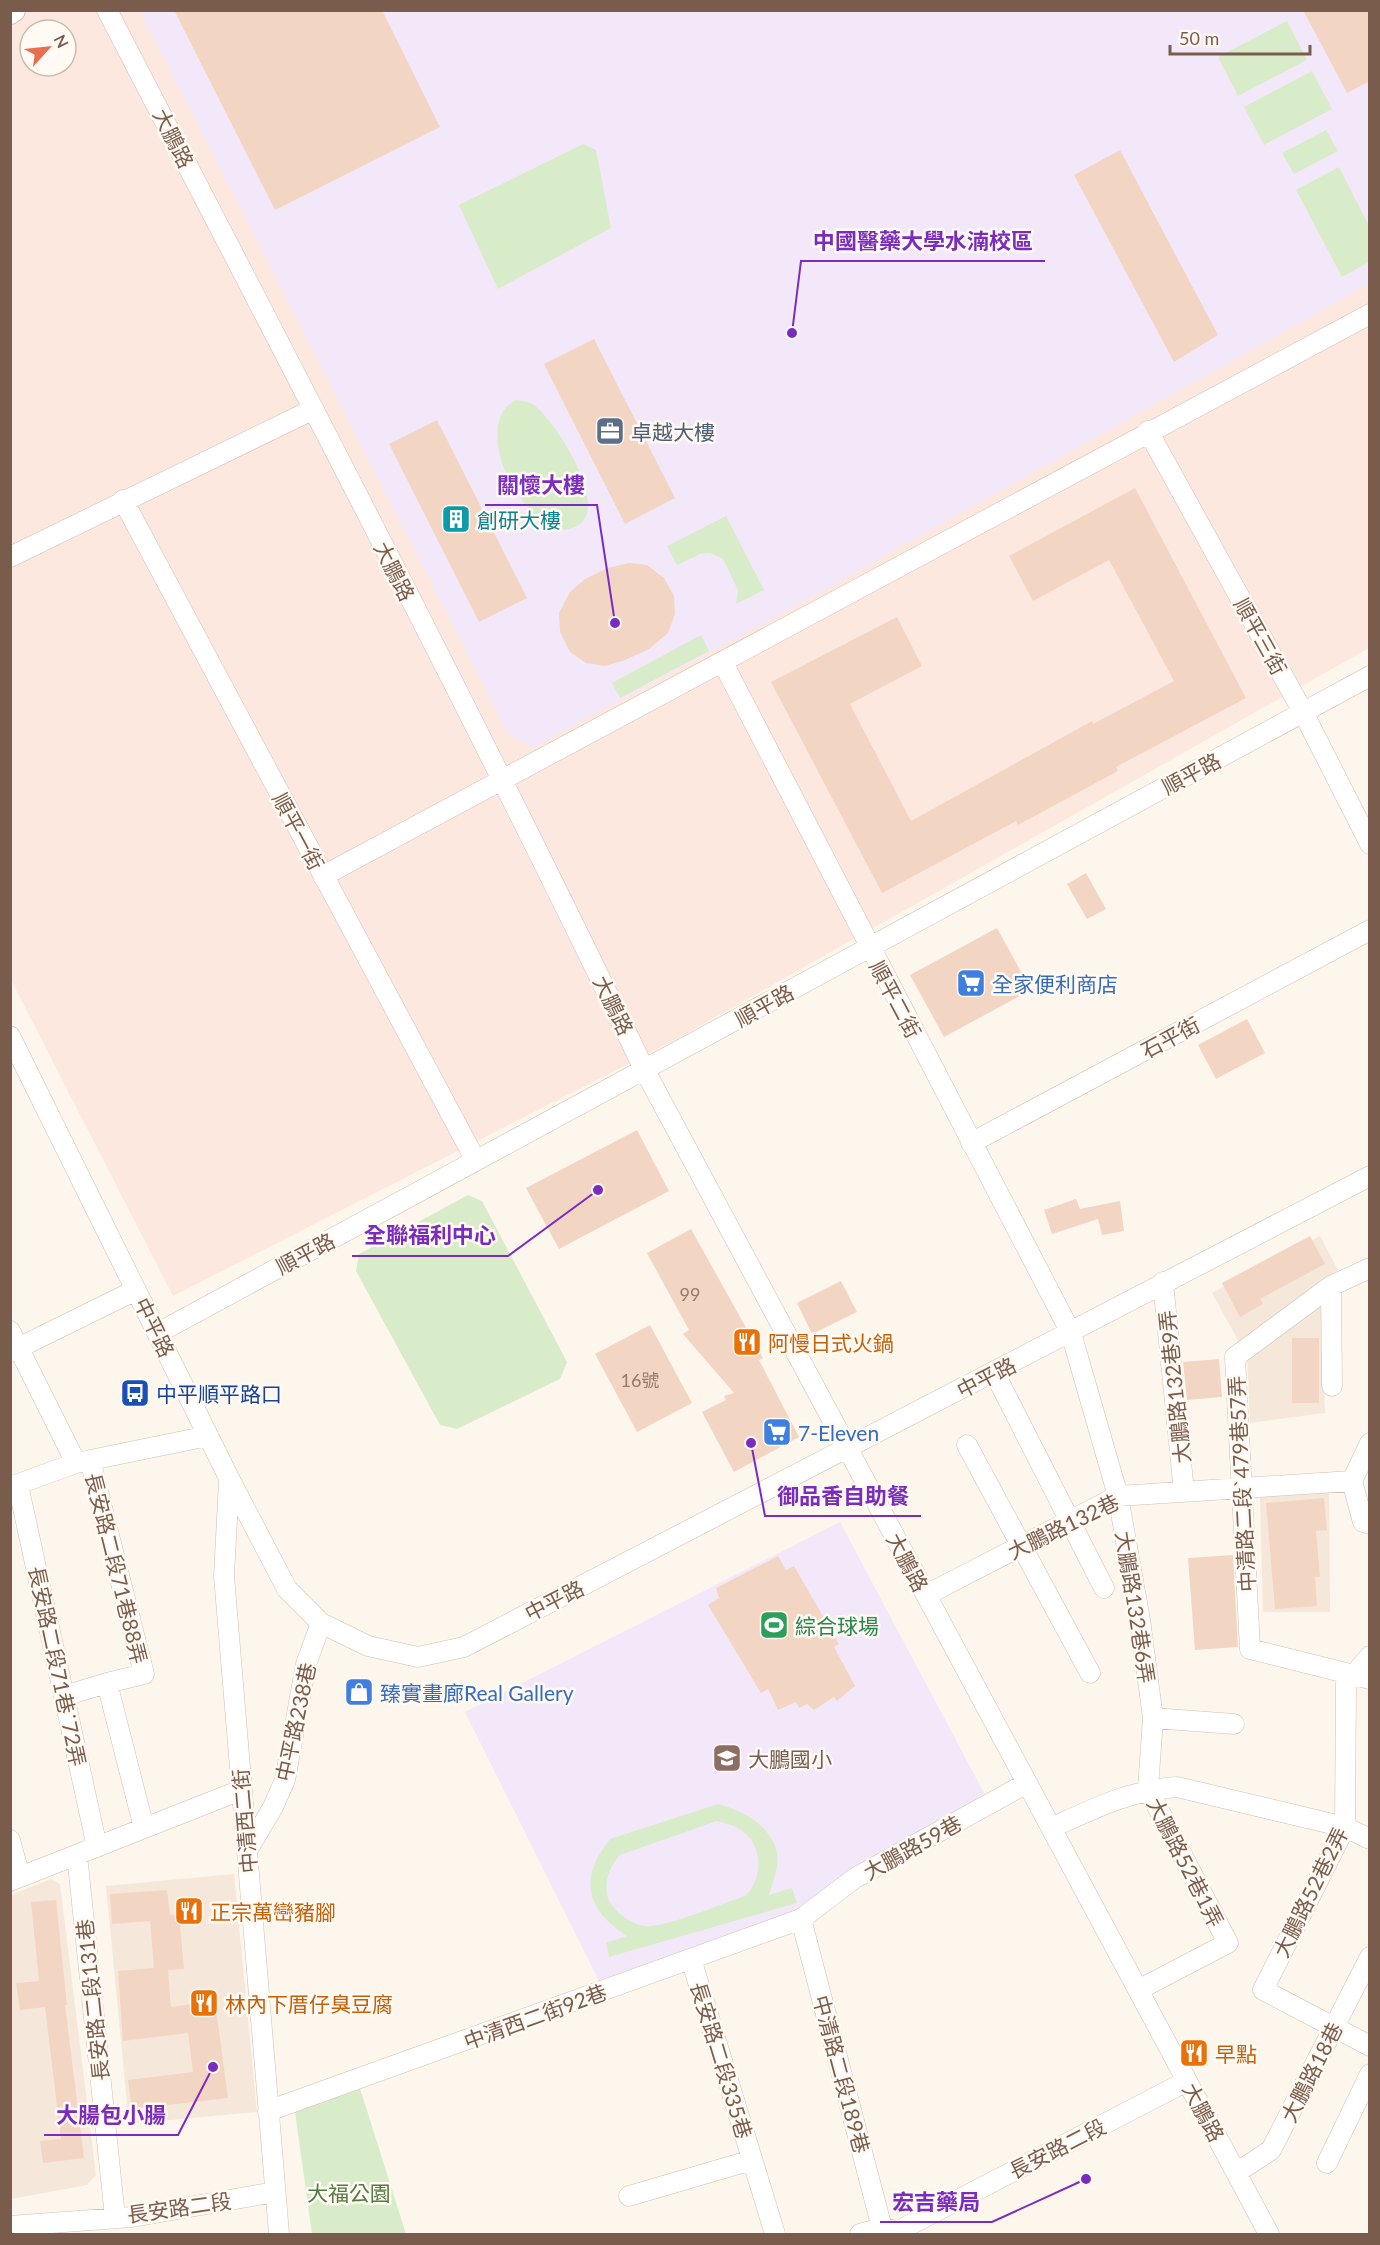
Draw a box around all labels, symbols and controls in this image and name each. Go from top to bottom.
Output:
north arrow [18,18,78,78]
scale bar [1170,18,1310,56]
text: 50 m [1179,27,1219,49]
text: N [51,31,73,51]
street label: 大鵬路 [149,104,199,172]
callout: 中國醫藥大學水湳校區 [801,221,1045,261]
text: 中國醫藥大學水湳校區 [813,227,1033,254]
office icon: 卓越大樓 [594,415,626,447]
place label: 卓越大樓 [631,419,715,444]
callout: 關懷大樓 [485,465,597,505]
text: 關懷大樓 [497,471,585,498]
building icon: 創研大樓 [440,503,472,535]
place label: 創研大樓 [477,507,561,532]
street label: 大鵬路 [370,537,420,605]
street label: 順平三街 [1230,593,1292,679]
street label: 順平路 [1157,747,1225,799]
street label: 順平一街 [268,788,330,874]
street label: 順平二街 [865,956,927,1042]
supermarket icon: 全家便利商店 [955,967,987,999]
street label: 大鵬路 [589,971,639,1039]
place label: 全家便利商店 [992,971,1118,996]
street label: 順平路 [730,979,798,1031]
street label: 石平街 [1136,1011,1204,1063]
callout: 全聯福利中心 [352,1216,508,1256]
text: 全聯福利中心 [364,1221,496,1248]
street label: 順平路 [271,1227,339,1279]
house number: 99 [680,1283,700,1305]
street label: 中平路 [130,1293,180,1361]
street label: 大鵬路132巷9弄 [1154,1309,1194,1465]
restaurant icon: 阿慢日式火鍋 [731,1326,763,1358]
place label: 阿慢日式火鍋 [768,1330,894,1355]
street label: 中平路 [952,1352,1020,1402]
house number: 16號 [621,1369,659,1391]
street label: 中清路二段ˋ479巷57弄 [1223,1375,1259,1593]
bus stop icon: 中平順平路口 [119,1377,151,1409]
place label: 中平順平路口 [156,1381,282,1406]
supermarket icon: 7-Eleven [761,1416,793,1448]
place label: 7-Eleven [798,1420,879,1445]
street label: 長安路二段71巷88弄 [81,1470,153,1666]
callout: 御品香自助餐 [765,1476,921,1516]
text: 御品香自助餐 [777,1482,909,1509]
street label: 大鵬路132巷 [1003,1488,1123,1564]
street label: 大鵬路 [882,1528,934,1596]
street label: 大鵬路132巷6弄 [1112,1529,1160,1685]
street label: 長安路二段71巷˙72弄 [25,1564,91,1768]
street label: 中平路 [520,1575,588,1625]
sports icon: 綜合球場 [758,1609,790,1641]
place label: 綜合球場 [795,1613,879,1638]
street label: 中平路238巷 [270,1660,320,1784]
shop icon: 臻實畫廊Real Gallery [343,1676,375,1708]
place label: 臻實畫廊Real Gallery [380,1680,574,1705]
school or university icon: 大鵬國小 [711,1742,743,1774]
place label: 大鵬國小 [748,1746,832,1771]
street label: 中清西二街 [227,1768,261,1874]
street label: 大鵬路52巷1弄 [1143,1793,1229,1931]
street label: 大鵬路59巷 [859,1810,965,1884]
street label: 大鵬路52巷2弄 [1268,1823,1352,1961]
restaurant icon: 正宗萬巒豬腳 [173,1895,205,1927]
place label: 正宗萬巒豬腳 [210,1899,336,1924]
street label: 長安路二段131巷 [71,1918,113,2082]
street label: 中清西二街92巷 [460,1979,610,2053]
street label: 長安路二段335巷 [686,1979,758,2141]
restaurant icon: 林內下厝仔臭豆腐 [188,1987,220,2019]
place label: 林內下厝仔臭豆腐 [225,1991,393,2016]
street label: 中清路二段189巷 [809,1992,875,2156]
street label: 大鵬路18巷 [1275,2018,1347,2126]
restaurant icon: 早點 [1178,2037,1210,2069]
place label: 早點 [1215,2041,1257,2066]
street label: 大鵬路 [1178,2078,1230,2146]
callout: 大腸包小腸 [44,2095,178,2135]
text: 大腸包小腸 [56,2101,166,2128]
street label: 長安路二段 [1005,2113,1109,2183]
park label: 大福公園 [307,2180,391,2205]
callout: 宏吉藥局 [880,2182,992,2222]
street label: 長安路二段 [125,2187,233,2227]
text: 宏吉藥局 [892,2188,980,2215]

